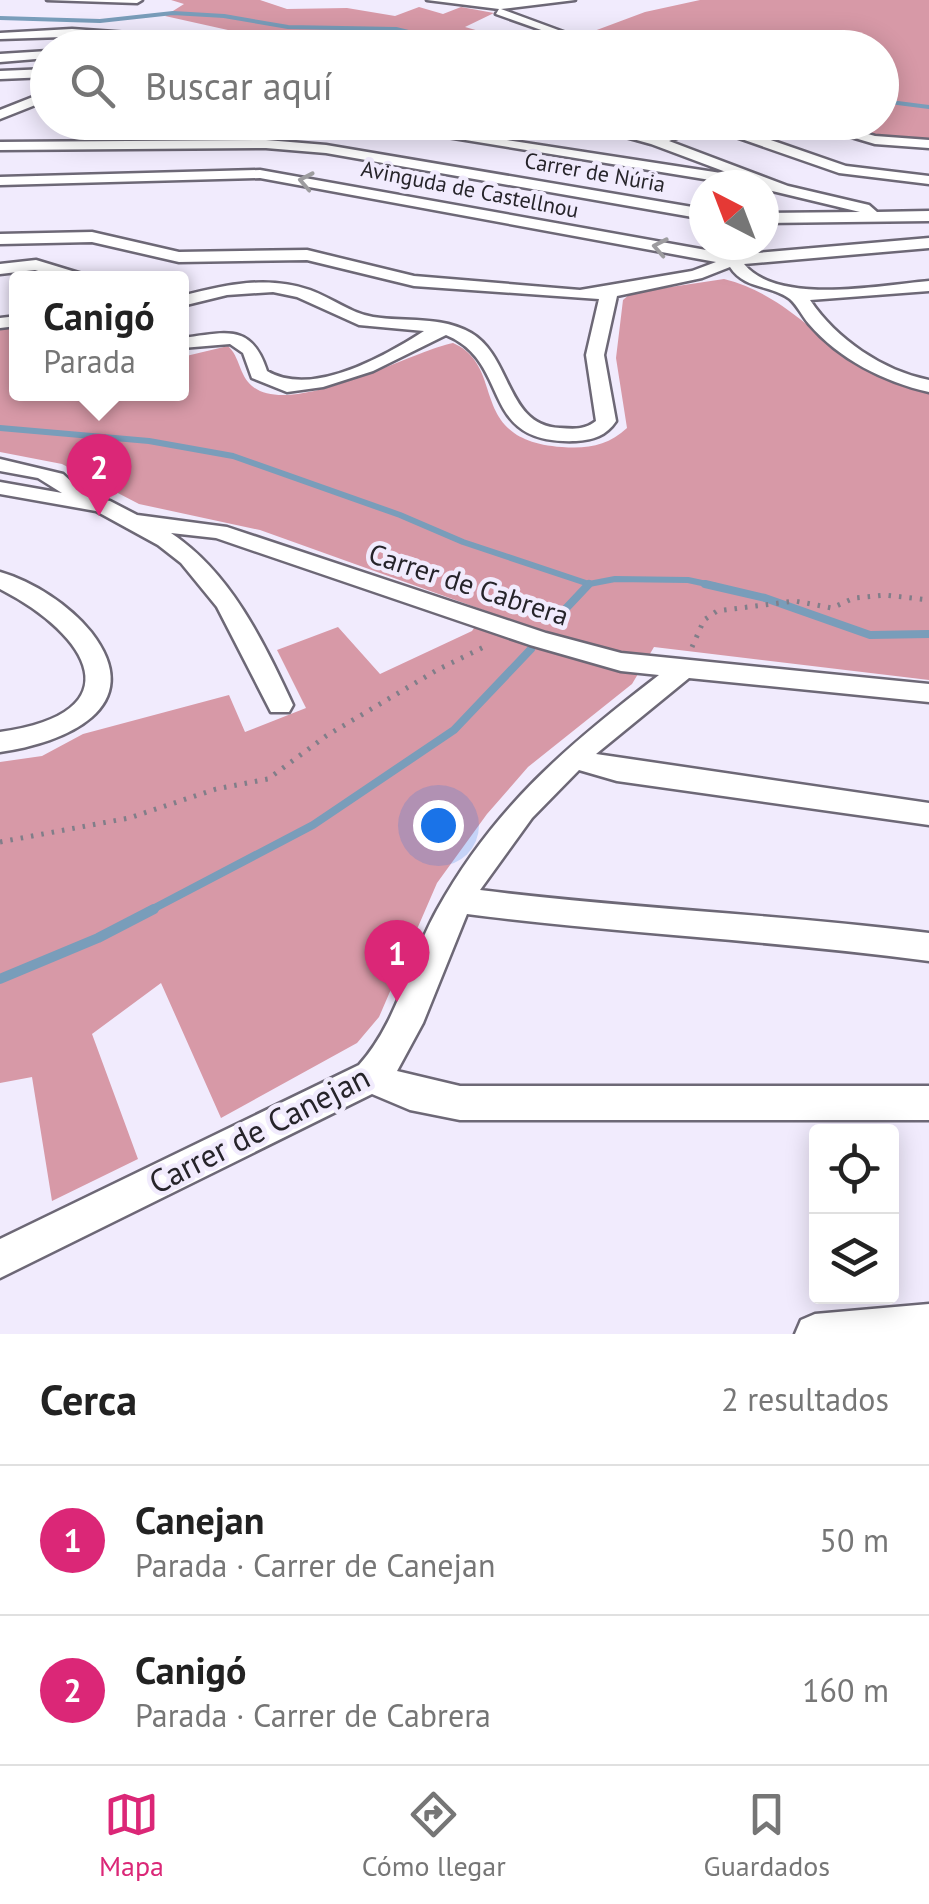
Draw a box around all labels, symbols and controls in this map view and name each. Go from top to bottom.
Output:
search box [30,30,899,140]
icon: search [65,58,120,113]
text: Buscar aquí [145,61,333,110]
street label: Carrer de Núria [522,146,668,198]
street label: Avinguda de Castellnou [359,154,581,224]
north arrow [689,170,779,260]
one-way arrow [298,171,314,192]
one-way arrow [651,237,668,258]
popup [9,271,189,401]
text: Canigó [43,291,155,340]
text: Parada [43,340,136,382]
pin: 2 [66,434,132,516]
street label: Carrer de Cabrera [364,534,574,634]
your location [413,800,464,851]
pin: 1 [364,920,430,1002]
street label: Carrer de Canejan [142,1055,376,1203]
map controls [809,1124,899,1304]
button: locate [809,1124,899,1214]
button: layers [809,1214,899,1304]
text: Cerca [40,1372,137,1427]
text: 2 resultados [721,1378,889,1420]
text: Canejan [135,1495,264,1544]
text: 1 [63,1519,82,1561]
text: 50 m [820,1519,889,1561]
text: Parada · Carrer de Canejan [135,1544,495,1586]
text: Canigó [135,1645,246,1694]
text: 2 [63,1669,82,1711]
text: 160 m [802,1669,889,1711]
text: Parada · Carrer de Cabrera [135,1694,491,1736]
tab: Mapa [99,1787,164,1884]
tab: Cómo llegar [362,1787,506,1884]
tab: Guardados [704,1787,830,1884]

